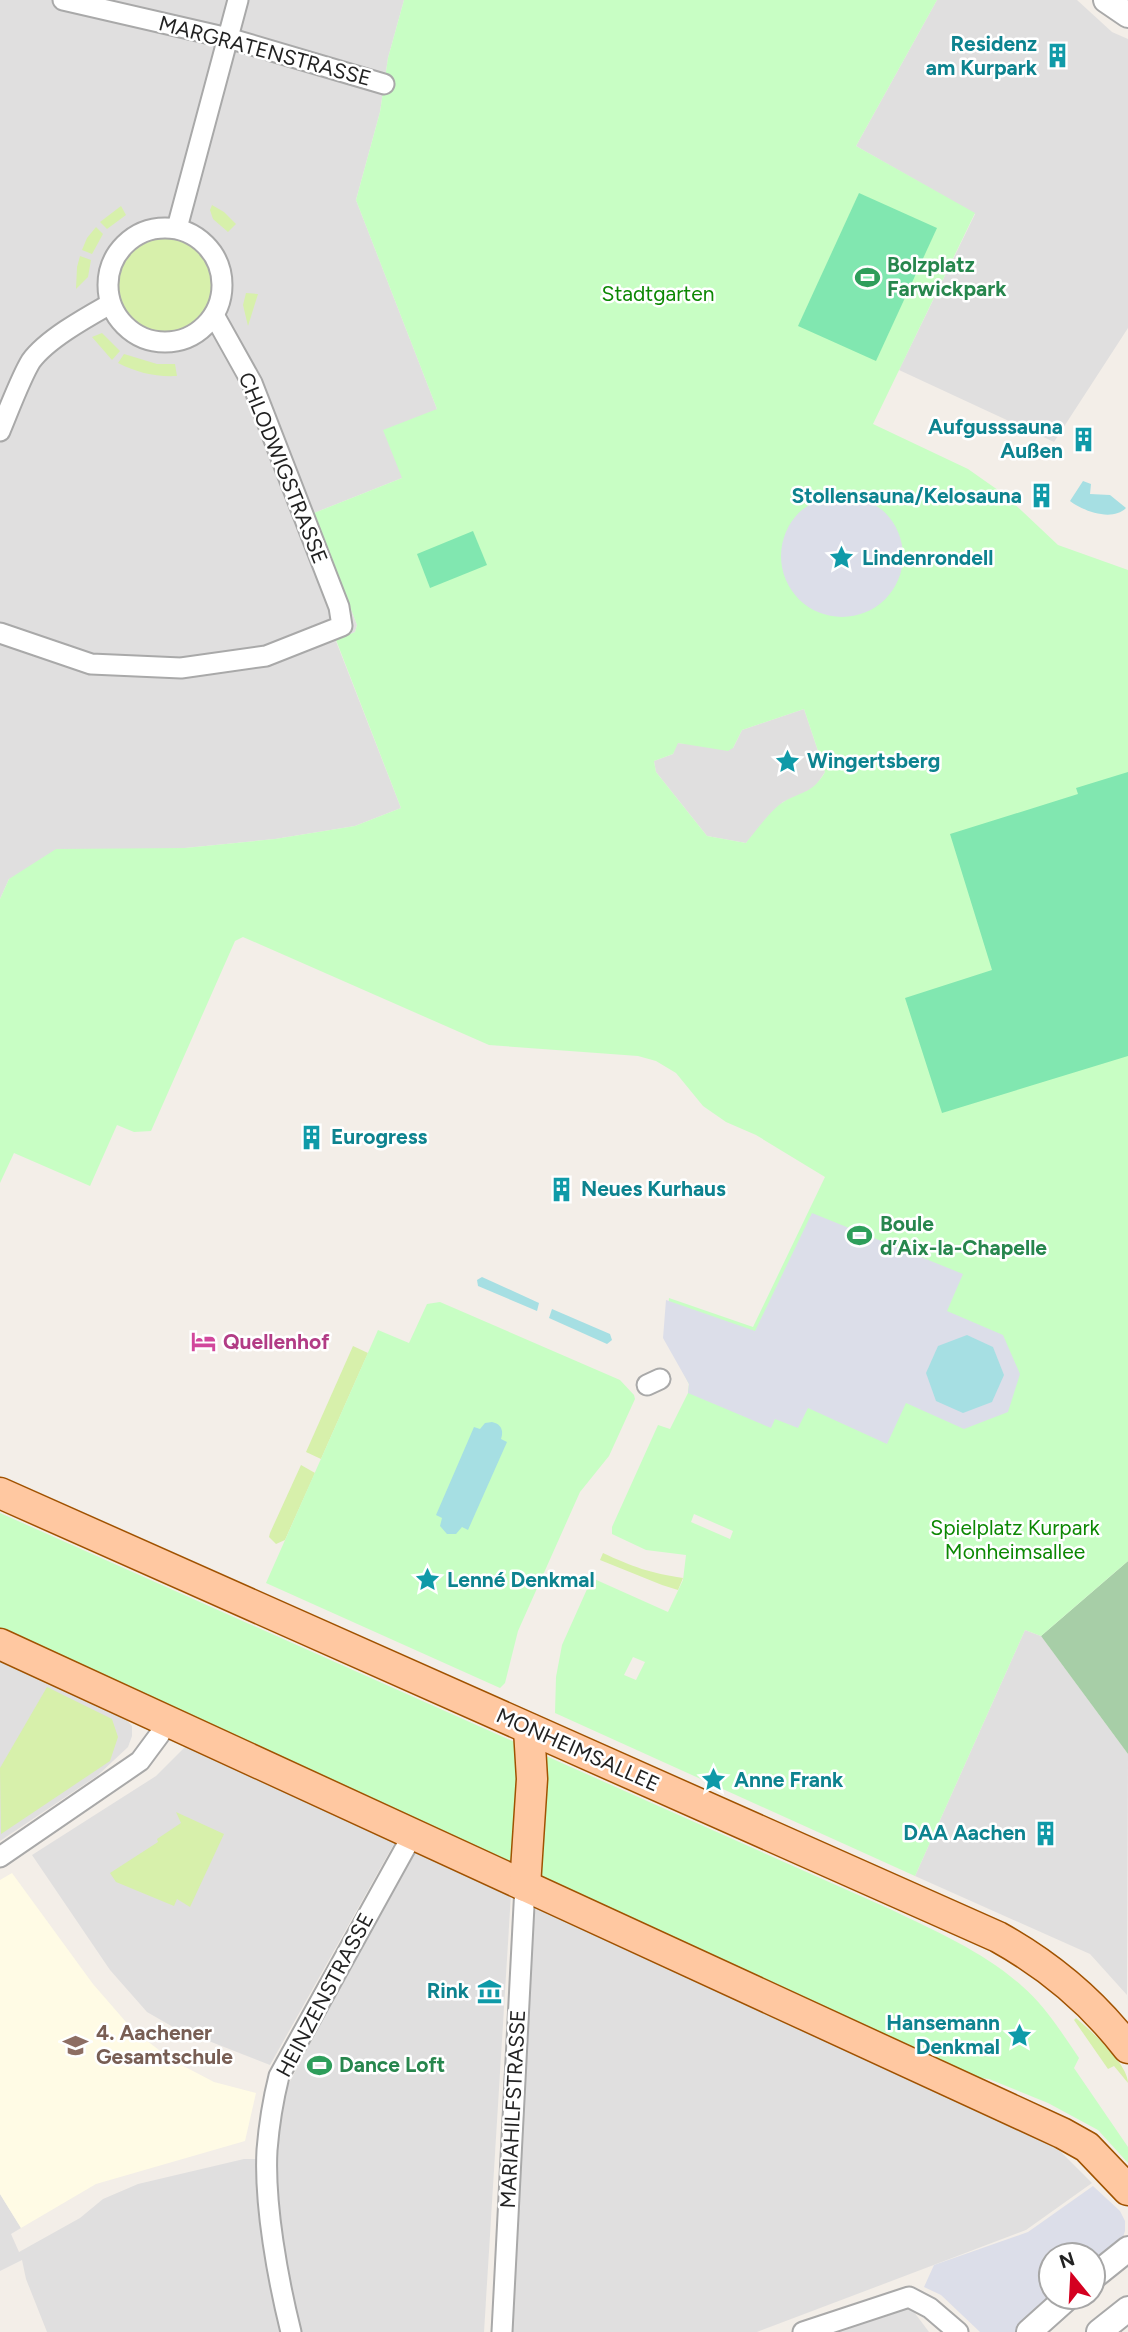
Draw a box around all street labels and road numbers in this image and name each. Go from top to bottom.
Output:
street label: MARGRATENSTRASSE [156,10,374,91]
street label: CHLODWIGSTRASSE [234,369,333,567]
street label: MONHEIMSALLEE [493,1702,664,1797]
street label: HEINZENSTRASSE [271,1908,378,2081]
street label: MARIAHILFSTRASSE [495,2009,530,2209]

